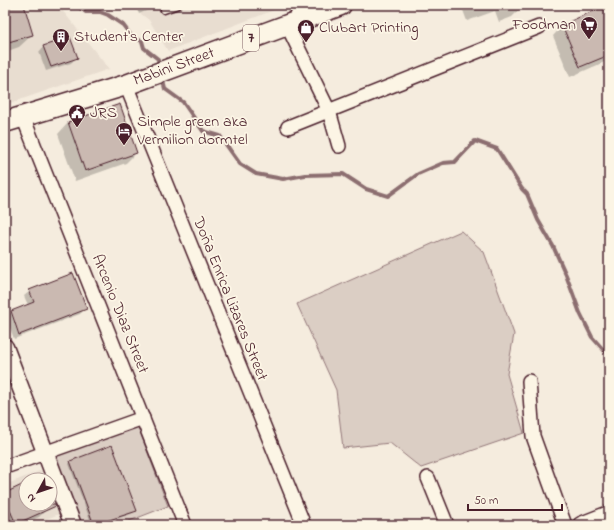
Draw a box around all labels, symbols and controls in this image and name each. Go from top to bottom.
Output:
place label: Foodman [511,13,576,37]
supermarket icon: Foodman [579,15,599,40]
place label: Clubart Printing [319,16,418,40]
shop icon: Clubart Printing [296,18,316,43]
place label: Student's Center [74,25,183,49]
road number: 7 [243,25,259,51]
building icon: Student's Center [51,27,71,52]
street label: Mabini Street [130,41,219,93]
place label: JRS [90,101,117,125]
public building icon: JRS [67,103,87,128]
place label: Simple green aka Vermilion dormtel [136,110,248,152]
hotel icon: Simple green aka Vermilion dormtel [114,121,134,146]
street label: Doña Enrica Lizares Street [186,213,274,385]
street label: Arcenio Diaz Street [85,251,155,378]
north arrow [18,472,58,512]
scale bar [468,486,562,512]
text: N [23,490,40,506]
text: 50 m [474,492,498,510]

